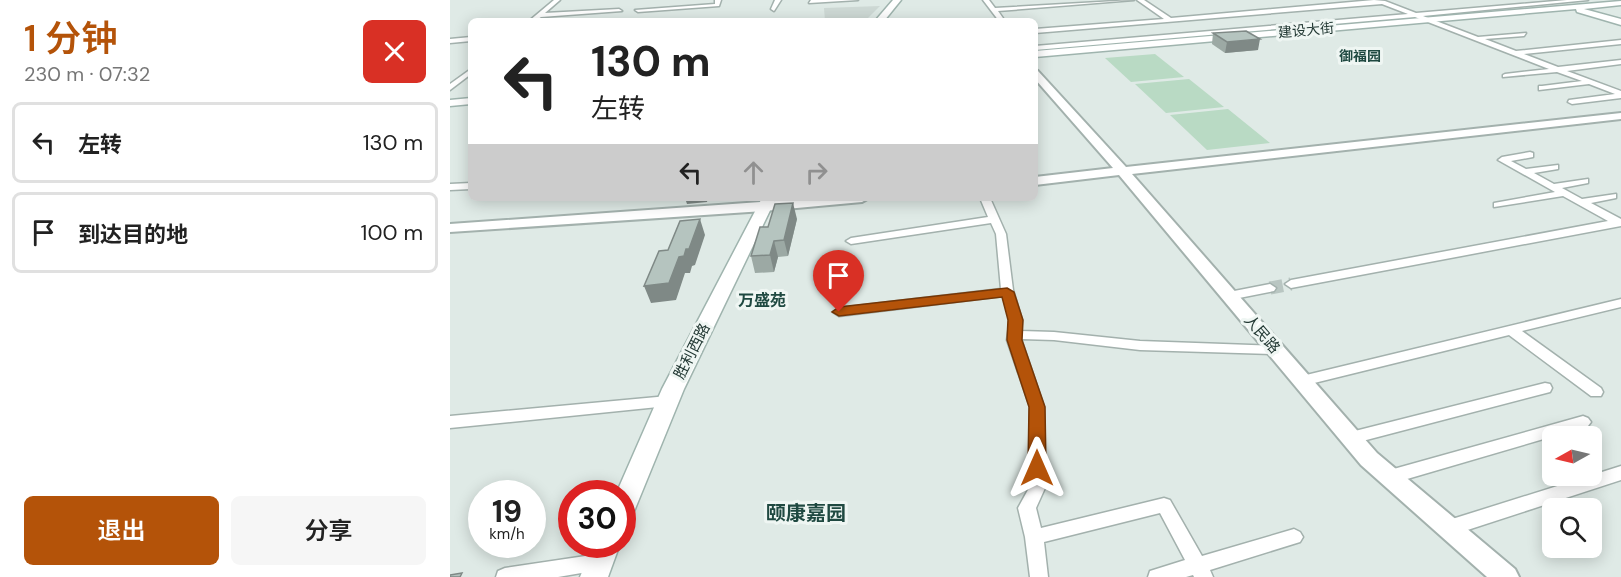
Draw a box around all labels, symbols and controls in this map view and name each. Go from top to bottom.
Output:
text: 1 分钟 [24,15,117,62]
street label: 建设大街 [1277,19,1335,41]
button: close [363,20,426,83]
text: 130 m [591,34,711,89]
icon: left [492,42,570,120]
district label: 御福园 [1339,47,1381,65]
text: 230 m · 07:32 [24,61,150,87]
text: 左转 [591,91,645,126]
icon: left [27,126,60,159]
text: 130 m [363,128,423,157]
text: 左转 [78,130,122,159]
icon: left [674,156,707,189]
icon: ahead [737,156,770,189]
icon: right [800,156,833,189]
icon: arrive [27,216,60,249]
text: 100 m [361,218,423,247]
text: 到达目的地 [78,220,188,249]
pin [813,250,864,312]
icon: arrive [822,259,855,292]
district label: 万盛苑 [738,290,786,311]
street label: 人民路 [1240,310,1284,358]
street label: 胜利西路 [669,320,715,382]
north arrow [1542,426,1602,486]
map controls [1542,426,1602,558]
position arrow [1005,436,1069,500]
speed limit sign: 30 [558,480,636,558]
text: 19 [492,492,522,531]
button: 退出 [24,496,219,565]
button: 分享 [231,496,426,565]
button: search [1542,498,1602,558]
district label: 颐康嘉园 [766,500,846,526]
text: km/h [489,524,525,544]

